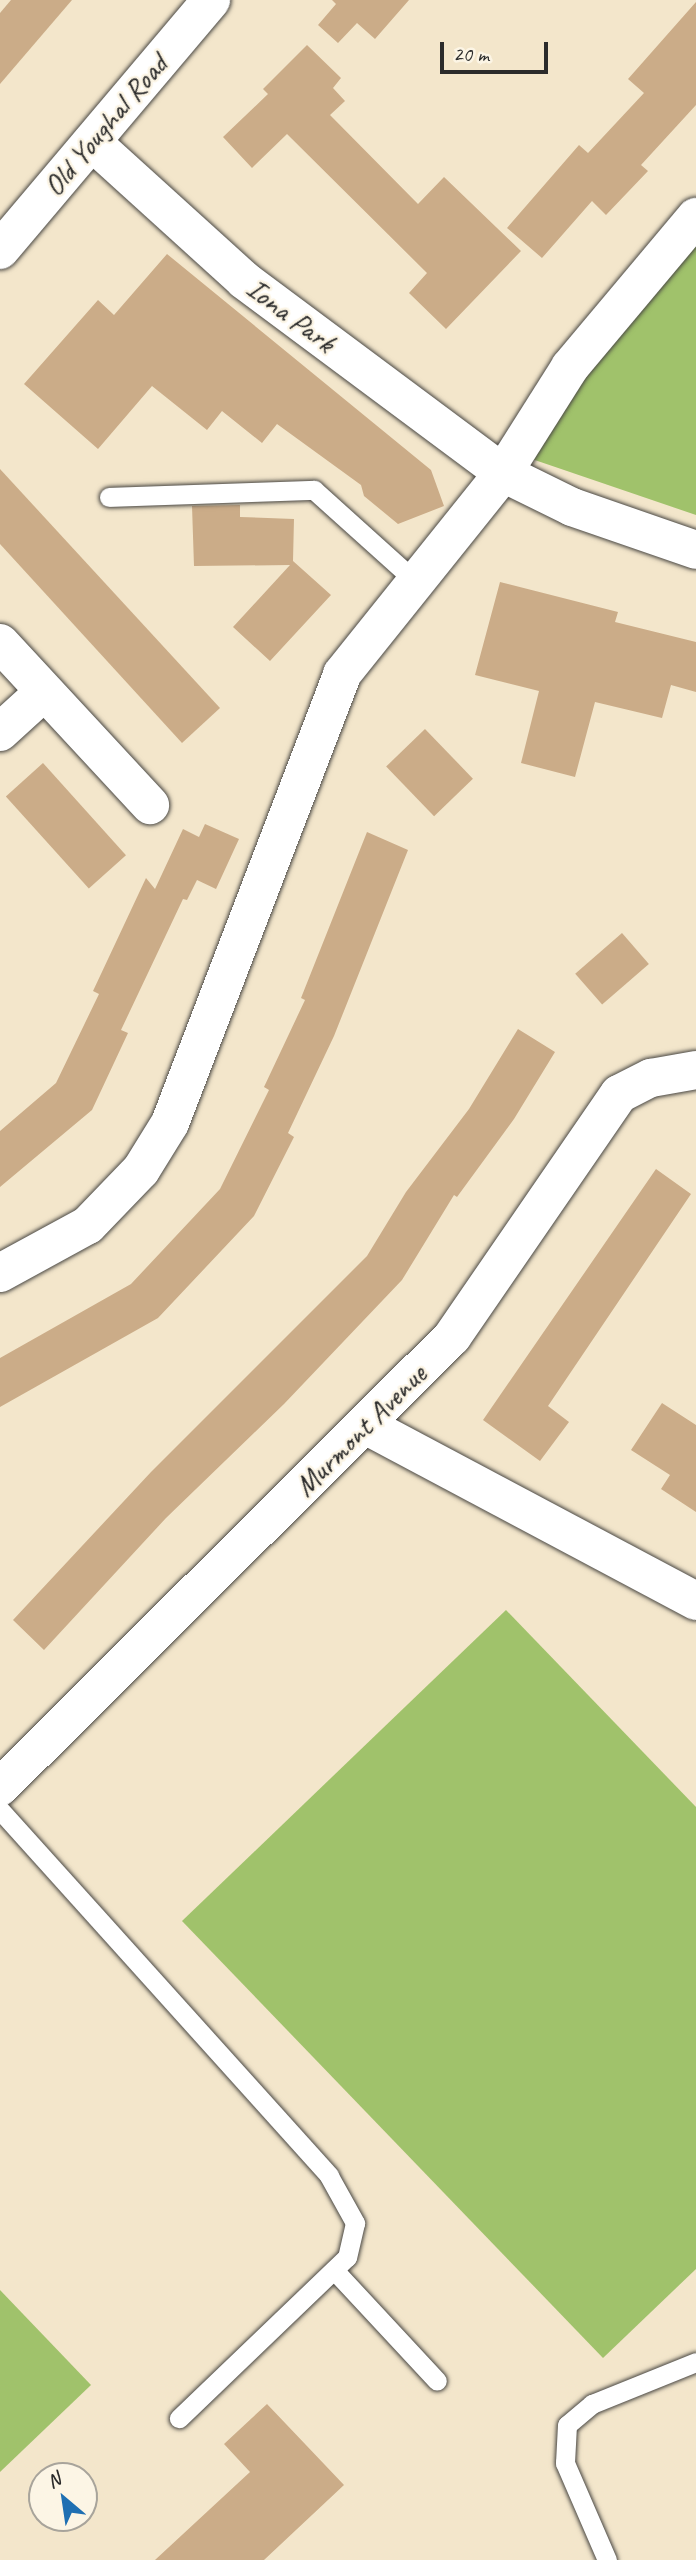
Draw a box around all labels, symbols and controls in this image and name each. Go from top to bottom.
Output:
scale bar [444,28,552,72]
text: 20 m [453,41,489,67]
street label: Old Youghal Road [35,47,175,203]
street label: Iona Park [239,270,343,360]
street label: Murmont Avenue [287,1357,433,1503]
north arrow [28,2462,98,2532]
text: N [43,2467,65,2494]

